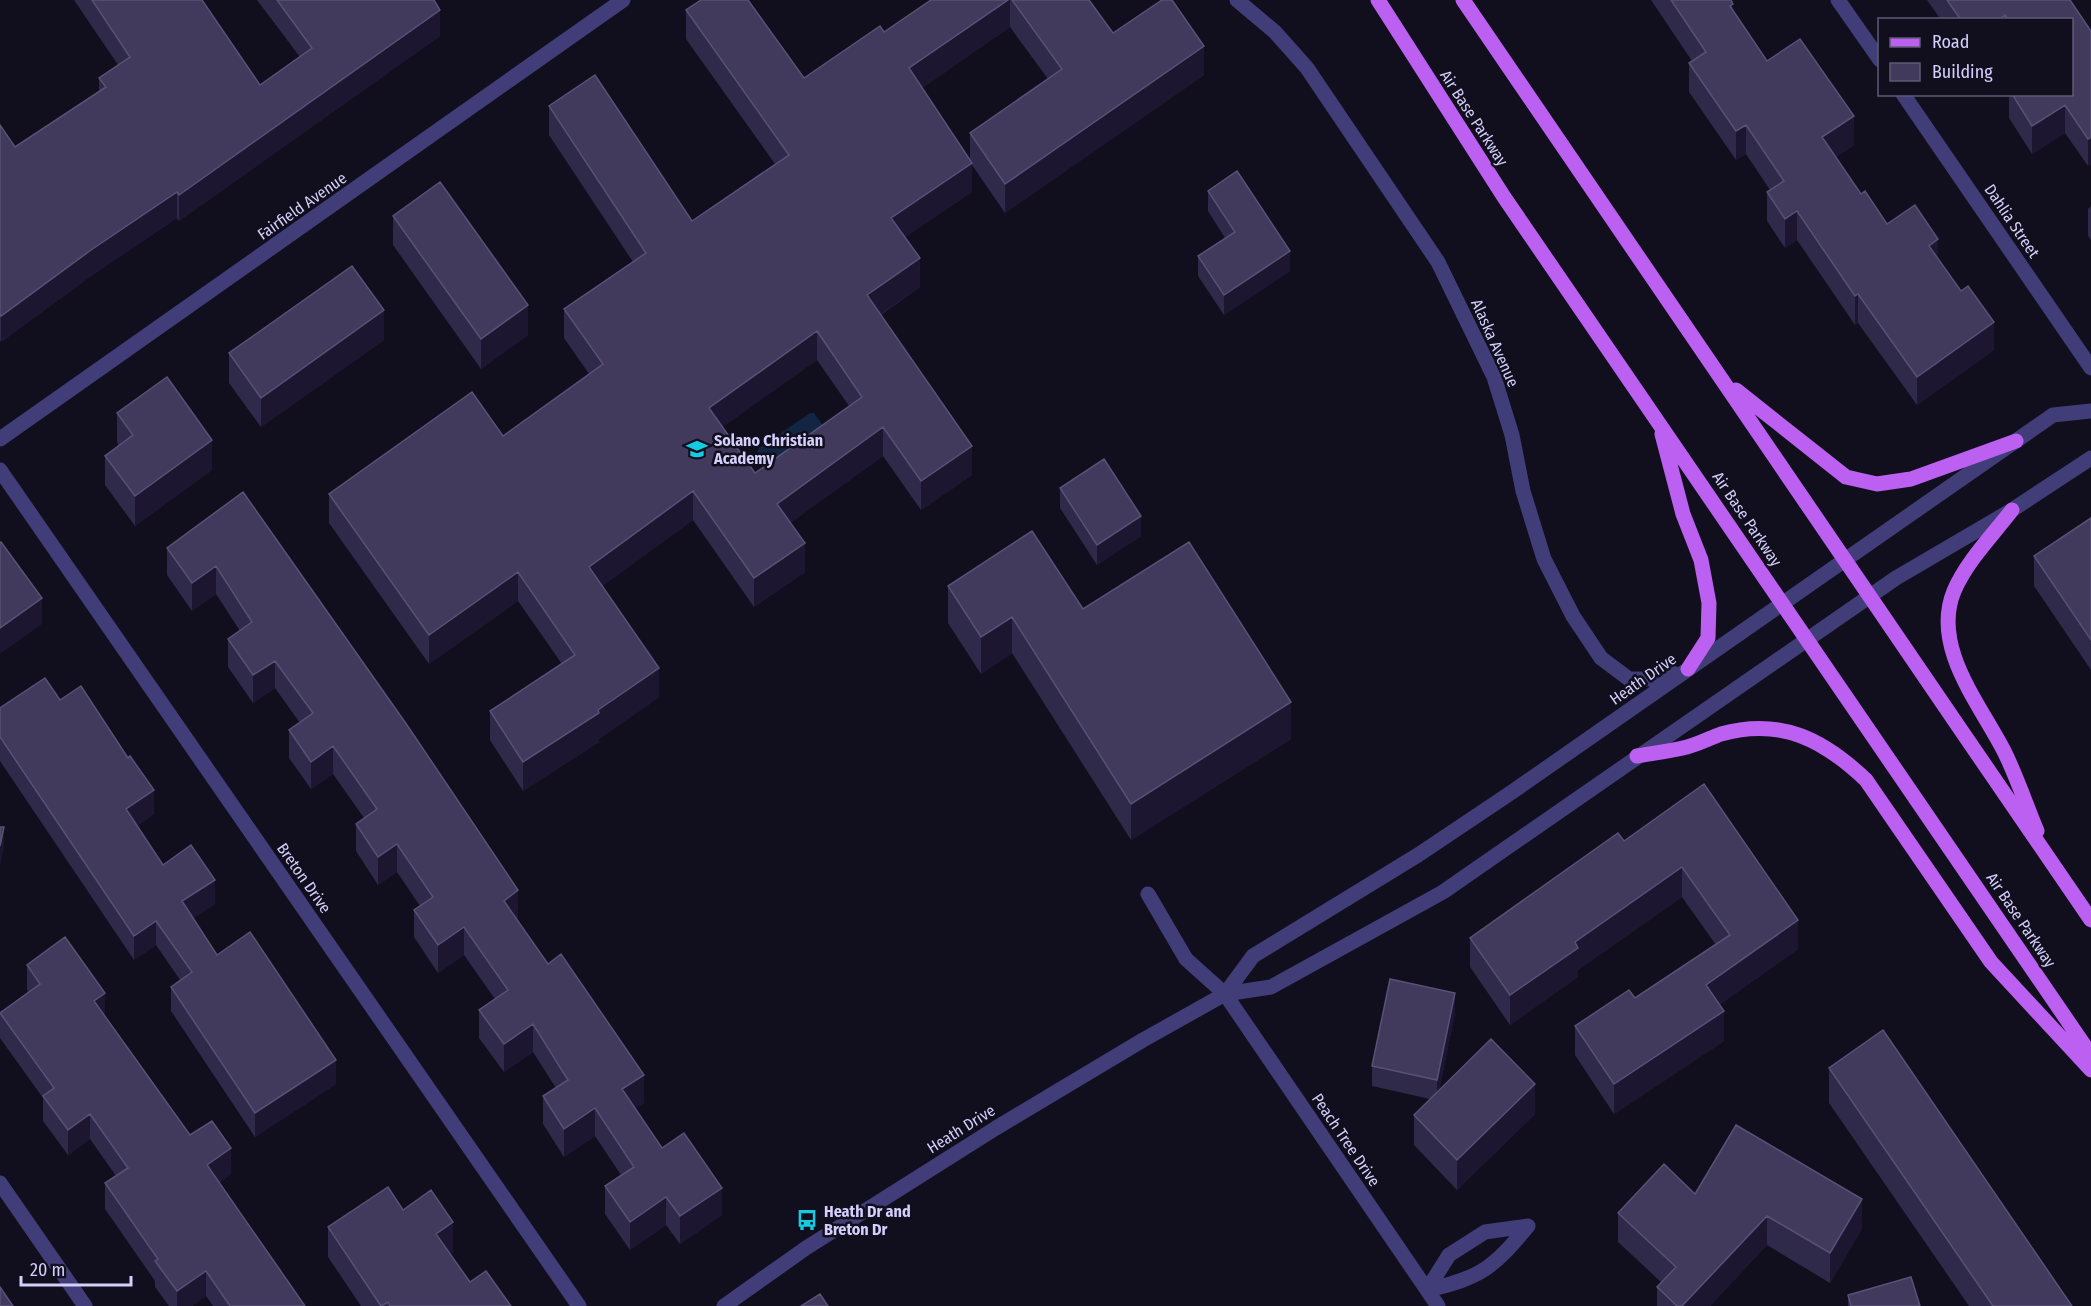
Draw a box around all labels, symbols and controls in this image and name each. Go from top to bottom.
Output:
legend [1878,18,2073,96]
text: Road [1932,31,1969,53]
text: Building [1932,61,1993,83]
street label: Air Base Parkway [1436,67,1512,170]
street label: Fairfield Avenue [254,168,350,244]
street label: Dahlia Street [1980,181,2044,262]
street label: Alaska Avenue [1467,296,1523,390]
place label: Solano Christian Academy [713,431,823,468]
school or university icon: Solano Christian Academy [685,437,709,461]
street label: Air Base Parkway [1708,468,1786,571]
street label: Heath Drive [1606,649,1680,709]
street label: Breton Drive [273,839,335,917]
street label: Air Base Parkway [1982,869,2060,972]
street label: Peach Tree Drive [1308,1090,1384,1190]
street label: Heath Drive [923,1101,999,1157]
place label: Heath Dr and Breton Dr [824,1202,911,1239]
bus stop icon: Heath Dr and Breton Dr [795,1208,819,1232]
scale bar [21,1249,130,1287]
text: 20 m [30,1259,65,1281]

